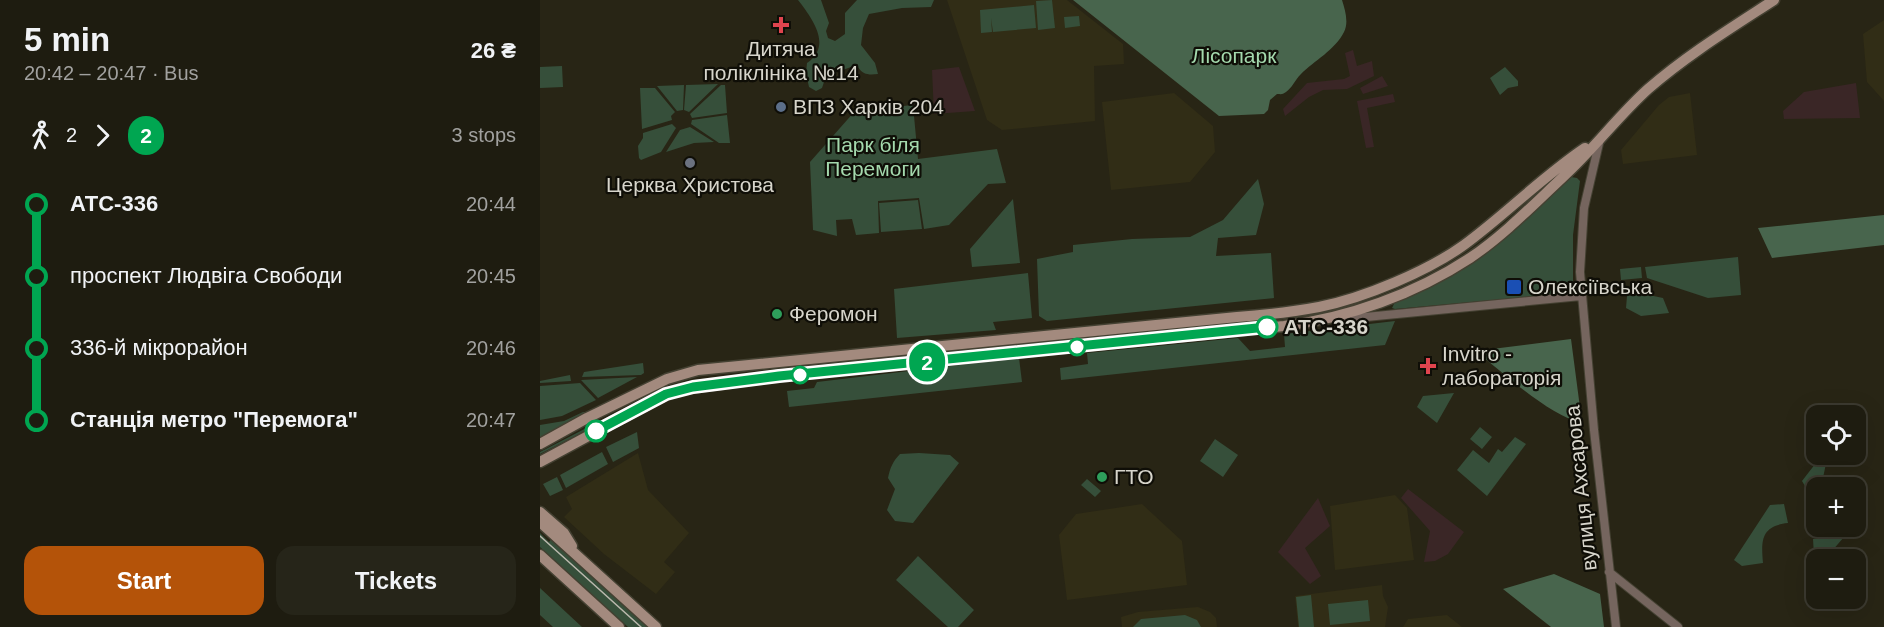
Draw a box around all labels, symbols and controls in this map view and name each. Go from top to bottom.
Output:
marker: Дитяча поліклініка №14 [772,16,790,34]
text: 5 min [24,21,110,58]
place label: Дитяча поліклініка №14 [703,37,859,84]
text: 26 ₴ [471,38,516,63]
park label: Лісопарк [1192,44,1277,67]
text: 20:42 – 20:47 · Bus [24,62,199,84]
place label: ВПЗ Харків 204 [793,95,944,118]
marker: ВПЗ Харків 204 [774,100,788,114]
icon: walk [24,119,57,152]
icon: forward [86,119,119,152]
text: 2 [66,124,77,146]
text: 2 [140,124,152,147]
text: 3 stops [452,124,516,146]
park label: Парк біля Перемоги [825,133,921,180]
marker: Церква Христова [683,156,697,170]
place label: Церква Христова [606,173,774,196]
text: АТС-336 [70,191,158,216]
text: 20:44 [466,193,516,215]
text: проспект Людвіга Свободи [70,263,342,288]
text: 20:45 [466,265,516,287]
place label: Олексіївська [1528,275,1652,298]
marker: Олексіївська [1505,278,1523,296]
place label: Феромон [789,302,878,325]
marker: Феромон [770,307,784,321]
place label: АТС-336 [1284,315,1368,338]
marker: АТС-336 [1256,316,1278,338]
text: 336-й мікрорайон [70,335,248,360]
text: 20:46 [466,337,516,359]
unlabelled marker [1068,338,1086,356]
line badge: 2 [908,342,946,382]
place label: Invitro - лабораторія [1442,342,1561,389]
text: 2 [921,351,933,374]
marker: Invitro - лабораторія [1419,357,1437,375]
unlabelled marker [791,366,809,384]
street label: вулиця Ахсарова [1560,404,1601,572]
map controls [1806,405,1866,609]
button: locate [1806,405,1866,465]
text: Станція метро "Перемога" [70,407,358,432]
text: 20:47 [466,409,516,431]
unlabelled marker [585,420,607,442]
place label: ГТО [1114,465,1154,488]
marker: ГТО [1095,470,1109,484]
button: + [1806,477,1866,537]
button: Start [24,546,264,615]
button: Tickets [276,546,516,615]
button: − [1806,549,1866,609]

